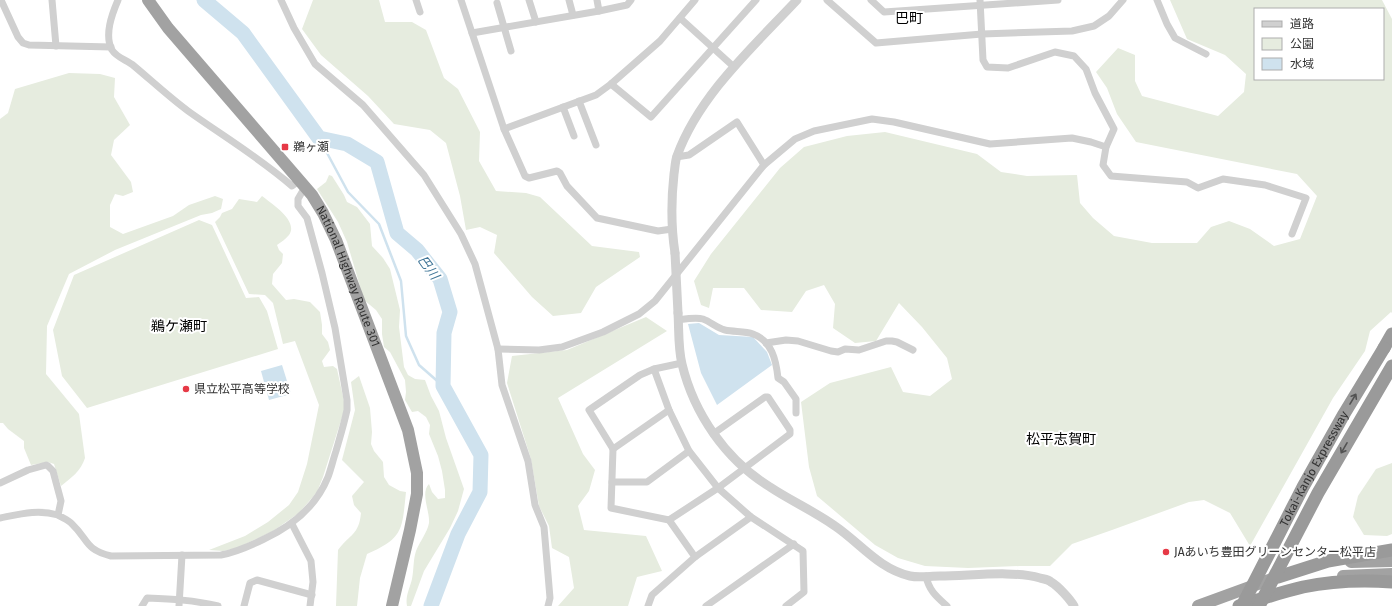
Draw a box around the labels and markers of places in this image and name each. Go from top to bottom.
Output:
place label: 鵜ヶ瀬 [293,140,329,154]
marker: 鵜ヶ瀬 [280,142,290,152]
place label: 県立松平高等学校 [194,382,290,396]
marker: 県立松平高等学校 [181,384,191,394]
place label: JAあいち豊田グリーンセンター松平店 [1174,545,1376,559]
marker: JAあいち豊田グリーンセンター松平店 [1161,547,1171,557]

